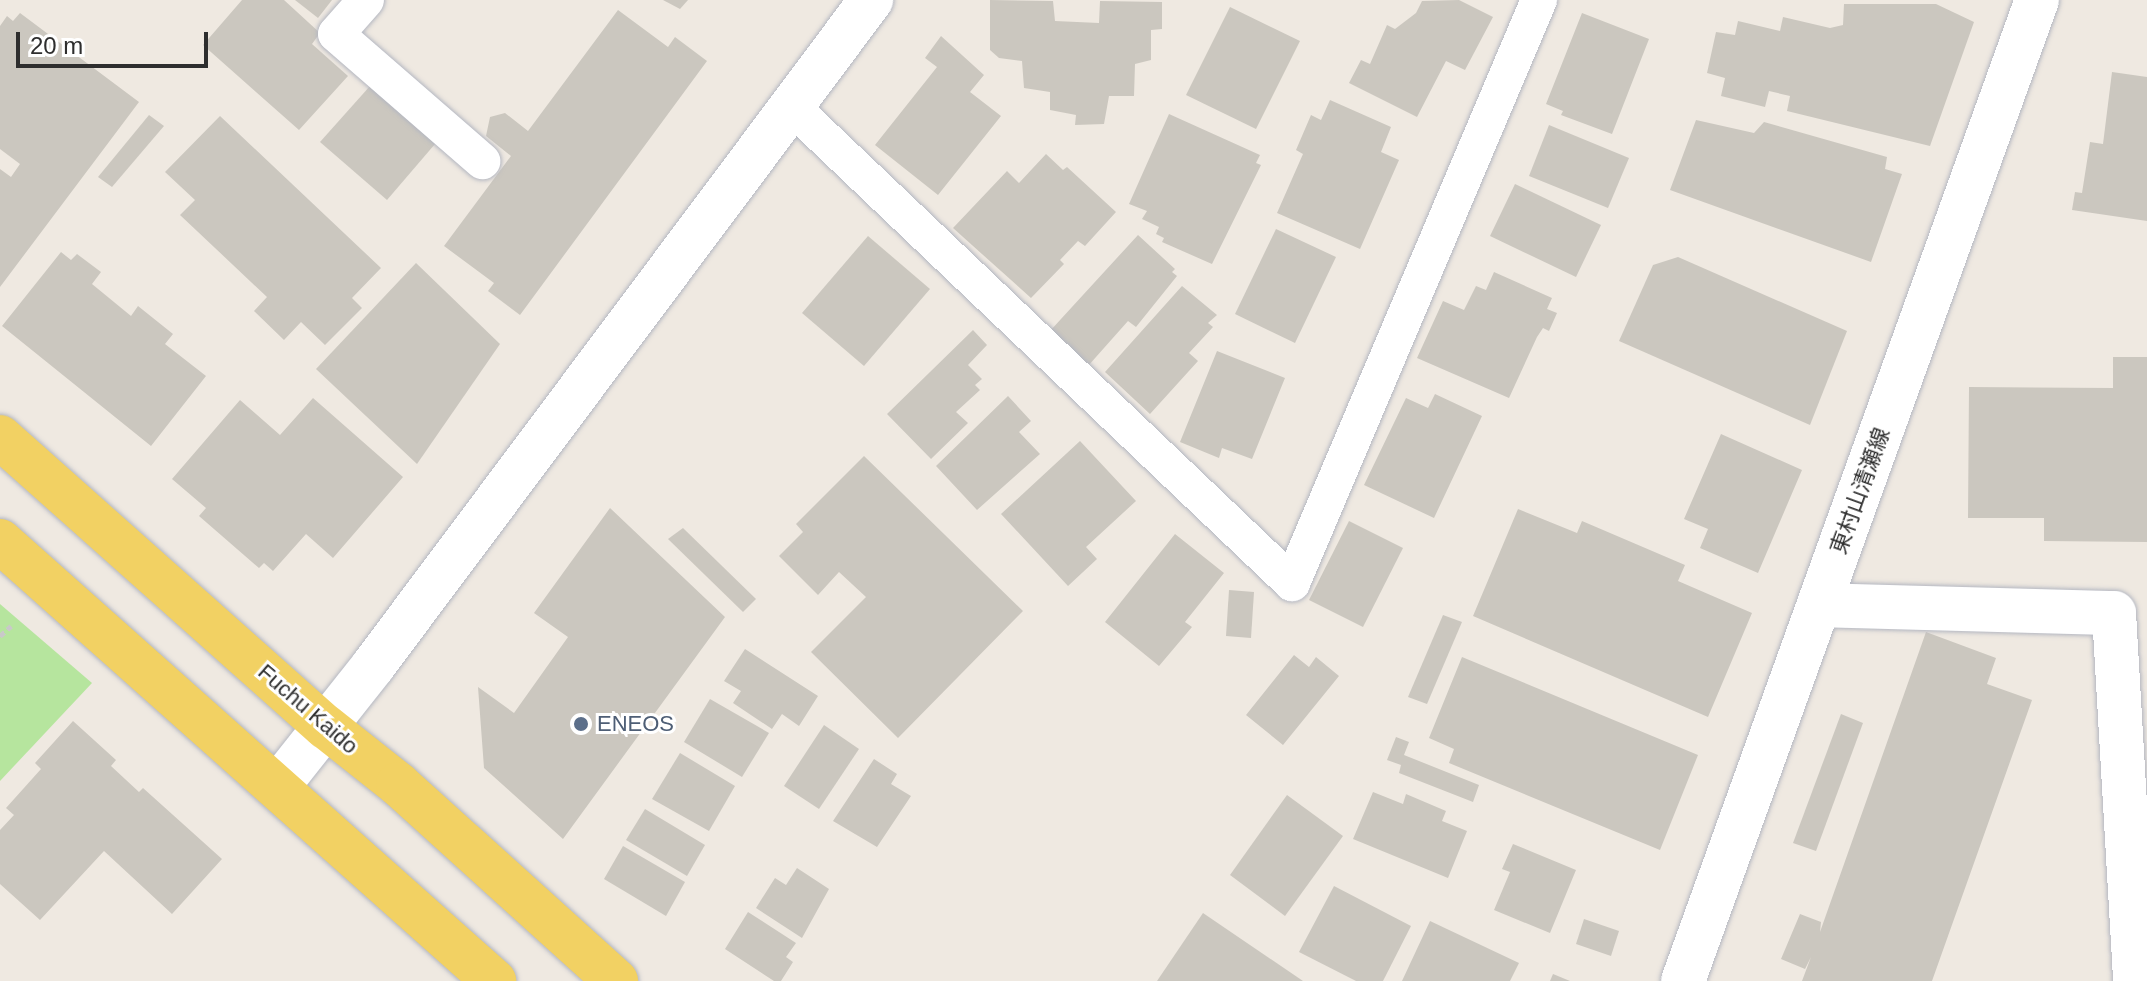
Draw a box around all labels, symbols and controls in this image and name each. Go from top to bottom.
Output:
scale bar [20,16,212,66]
text: 20 m [30,32,83,59]
street label: 東村山清瀬線 [1825,424,1895,558]
street label: Fuchu Kaido [253,659,363,759]
place label: ENEOS [597,711,674,737]
marker: ENEOS [572,715,590,733]

